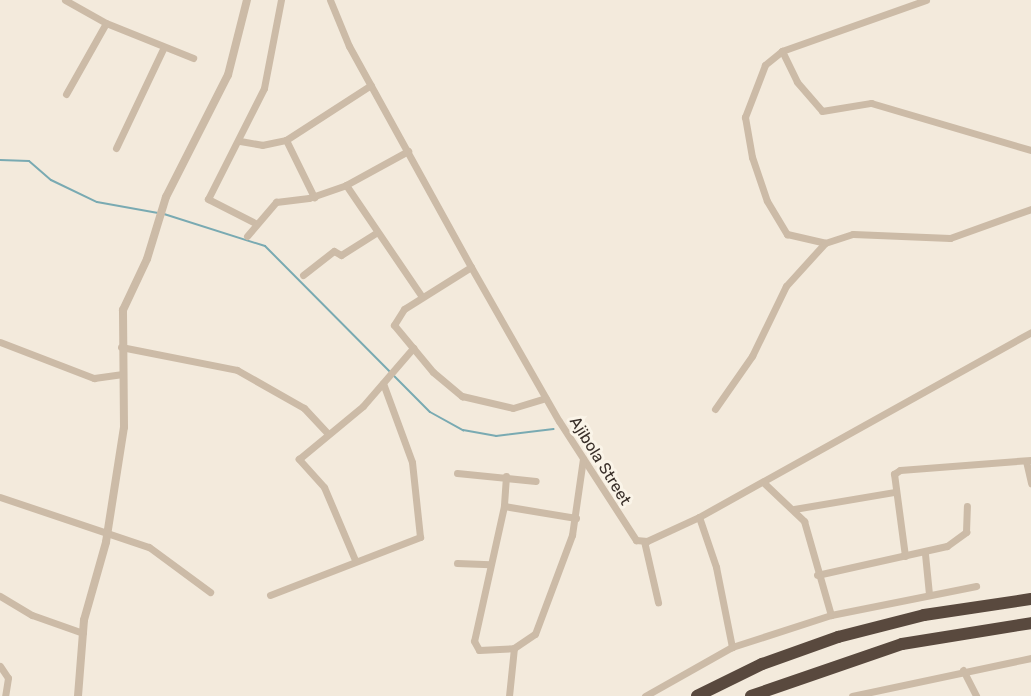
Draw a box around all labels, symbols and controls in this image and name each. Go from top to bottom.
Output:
street label: Ajibola Street [565,413,635,509]

